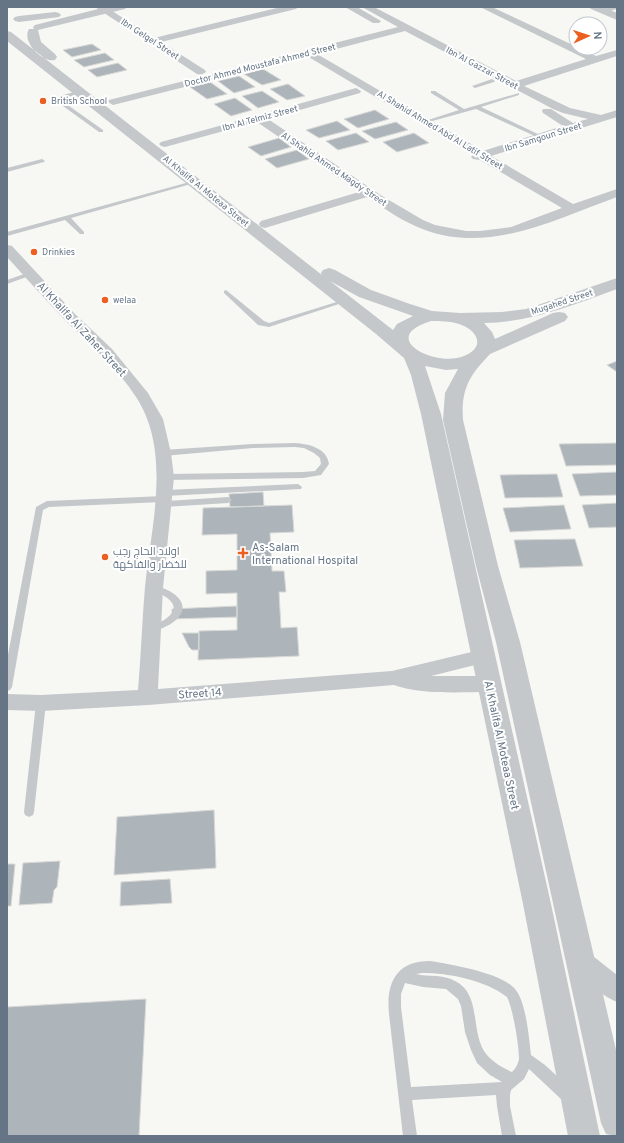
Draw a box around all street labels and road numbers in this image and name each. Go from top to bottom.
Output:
street label: Ibn Gelgel Street [119,16,181,62]
street label: Doctor Ahmed Moustafa Ahmed Street [183,41,337,90]
street label: Ibn Al Gazzar Street [444,45,520,92]
street label: Al Shahid Ahmed Abd Al Latif Street [375,88,505,172]
street label: Ibn Al Telmiz Street [221,103,299,134]
street label: Ibn Samgoun Street [503,121,583,154]
street label: Al Shahid Ahmed Magdy Street [279,130,389,209]
street label: Al Khalifa Al Moteaa Street [160,153,251,230]
street label: Al Khalifa Al Zaher Street [34,279,129,380]
street label: Mugahed Street [530,287,594,318]
street label: Al Khalifa Al Moteaa Street [480,679,522,811]
street label: Street 14 [178,685,222,703]

